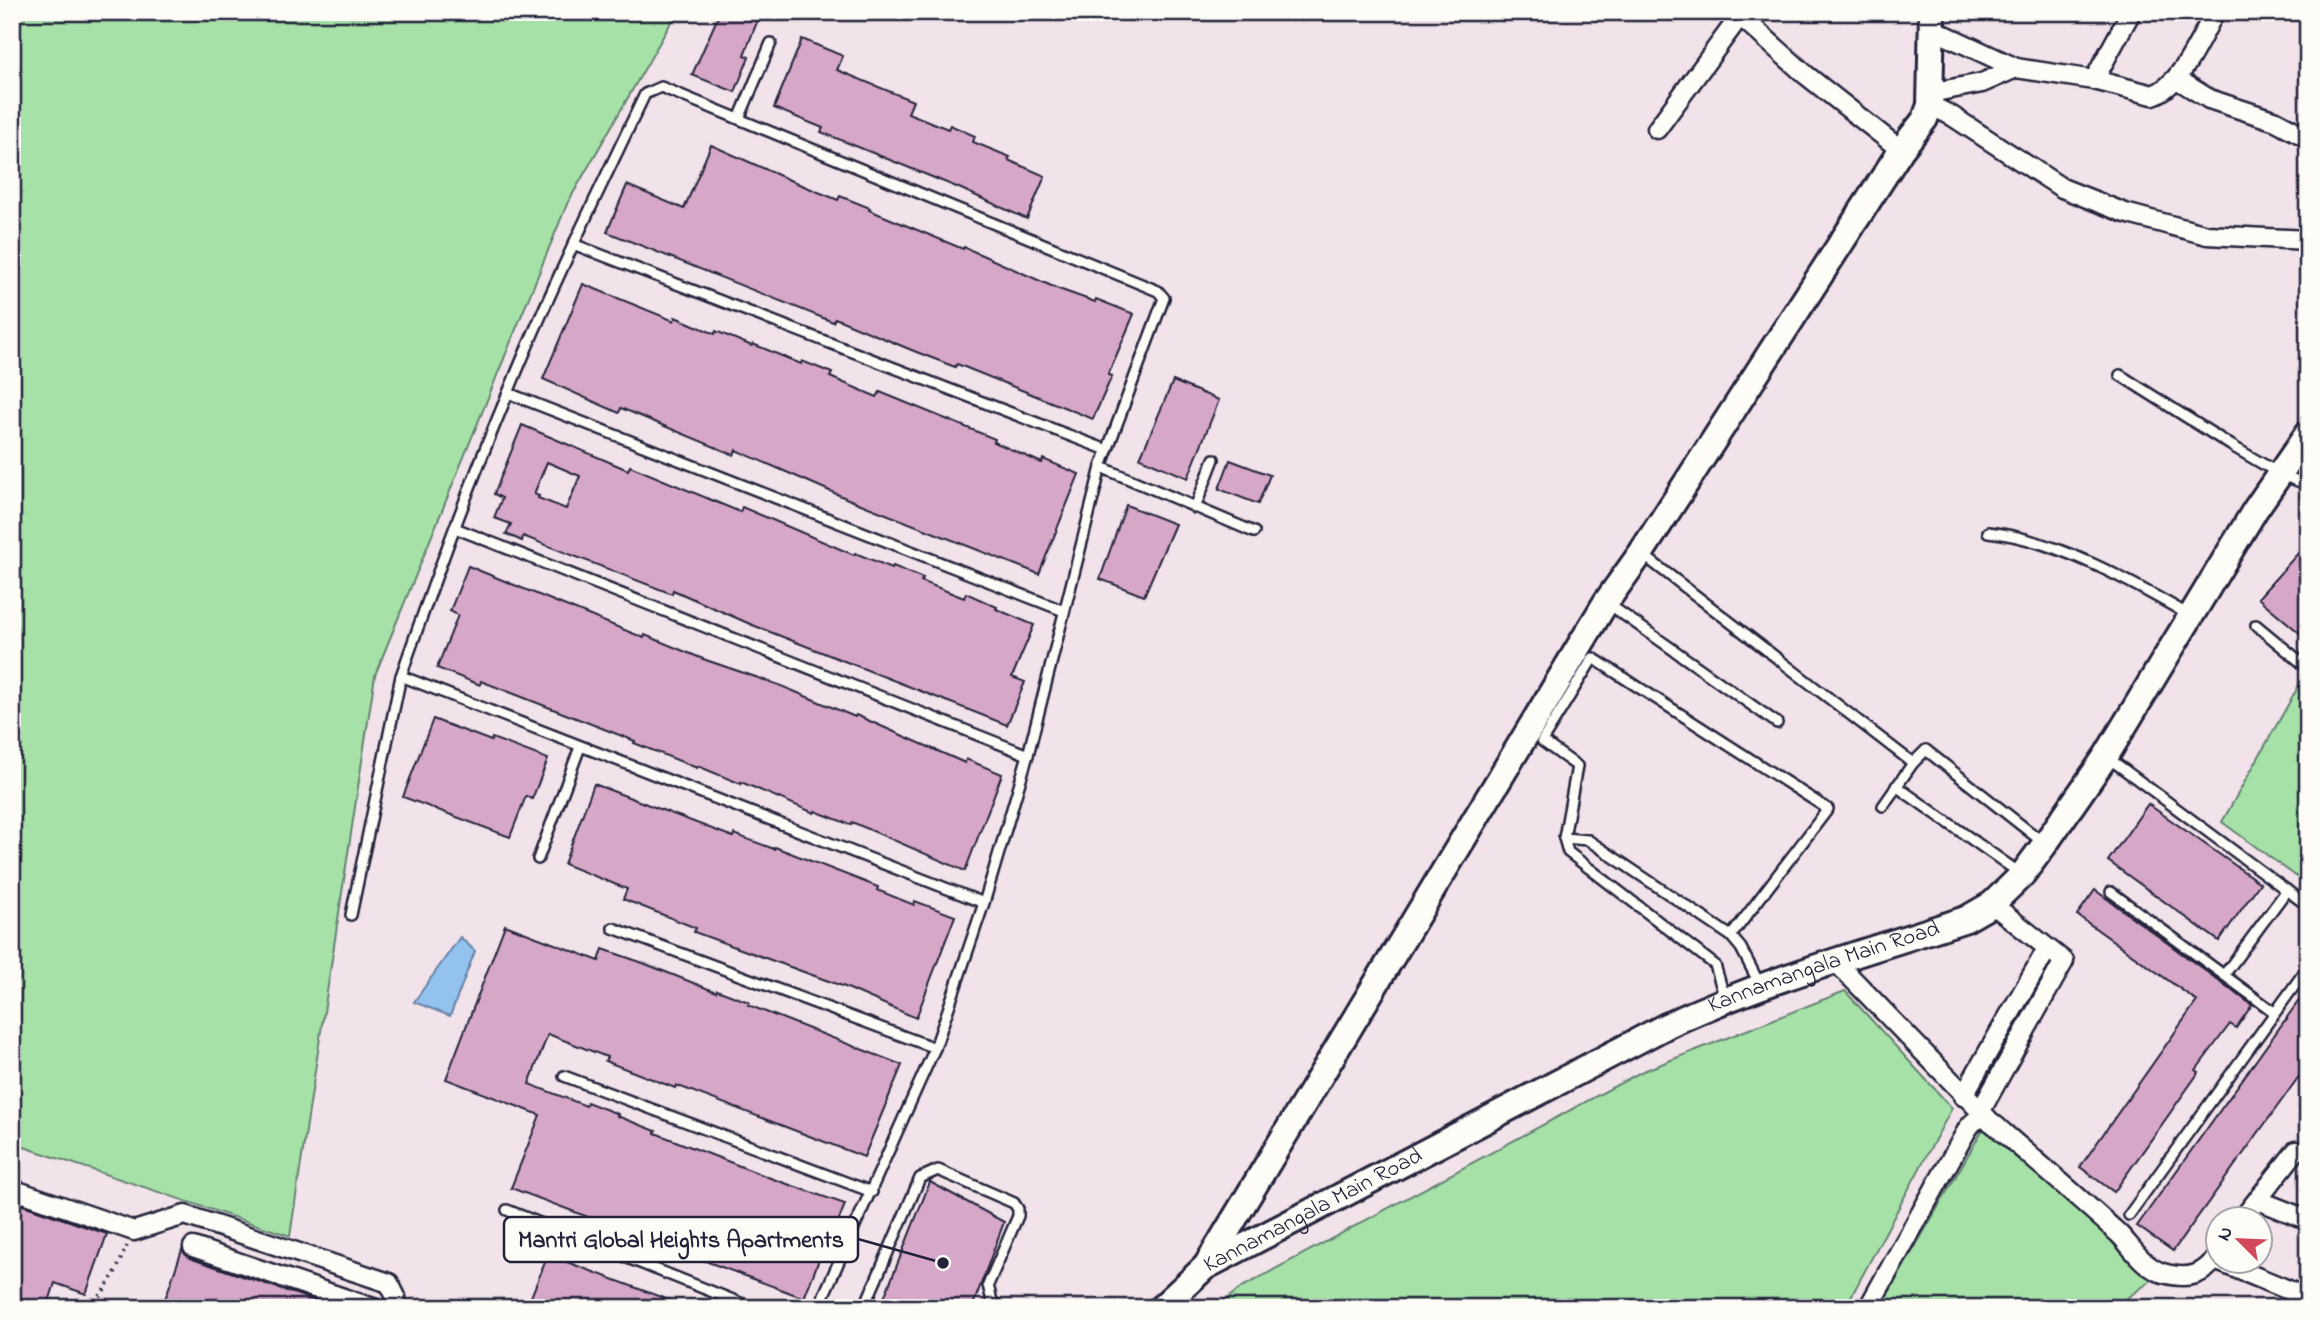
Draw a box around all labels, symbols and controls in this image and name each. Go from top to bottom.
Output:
street label: Kannamangala Main Road [1703,912,1944,1022]
street label: Kannamangala Main Road [1198,1140,1428,1281]
north arrow [2204,1204,2274,1274]
callout: Mantri Global Heights Apartments [504,1217,858,1262]
text: N [2211,1223,2241,1245]
text: Mantri Global Heights Apartments [518,1224,844,1260]

